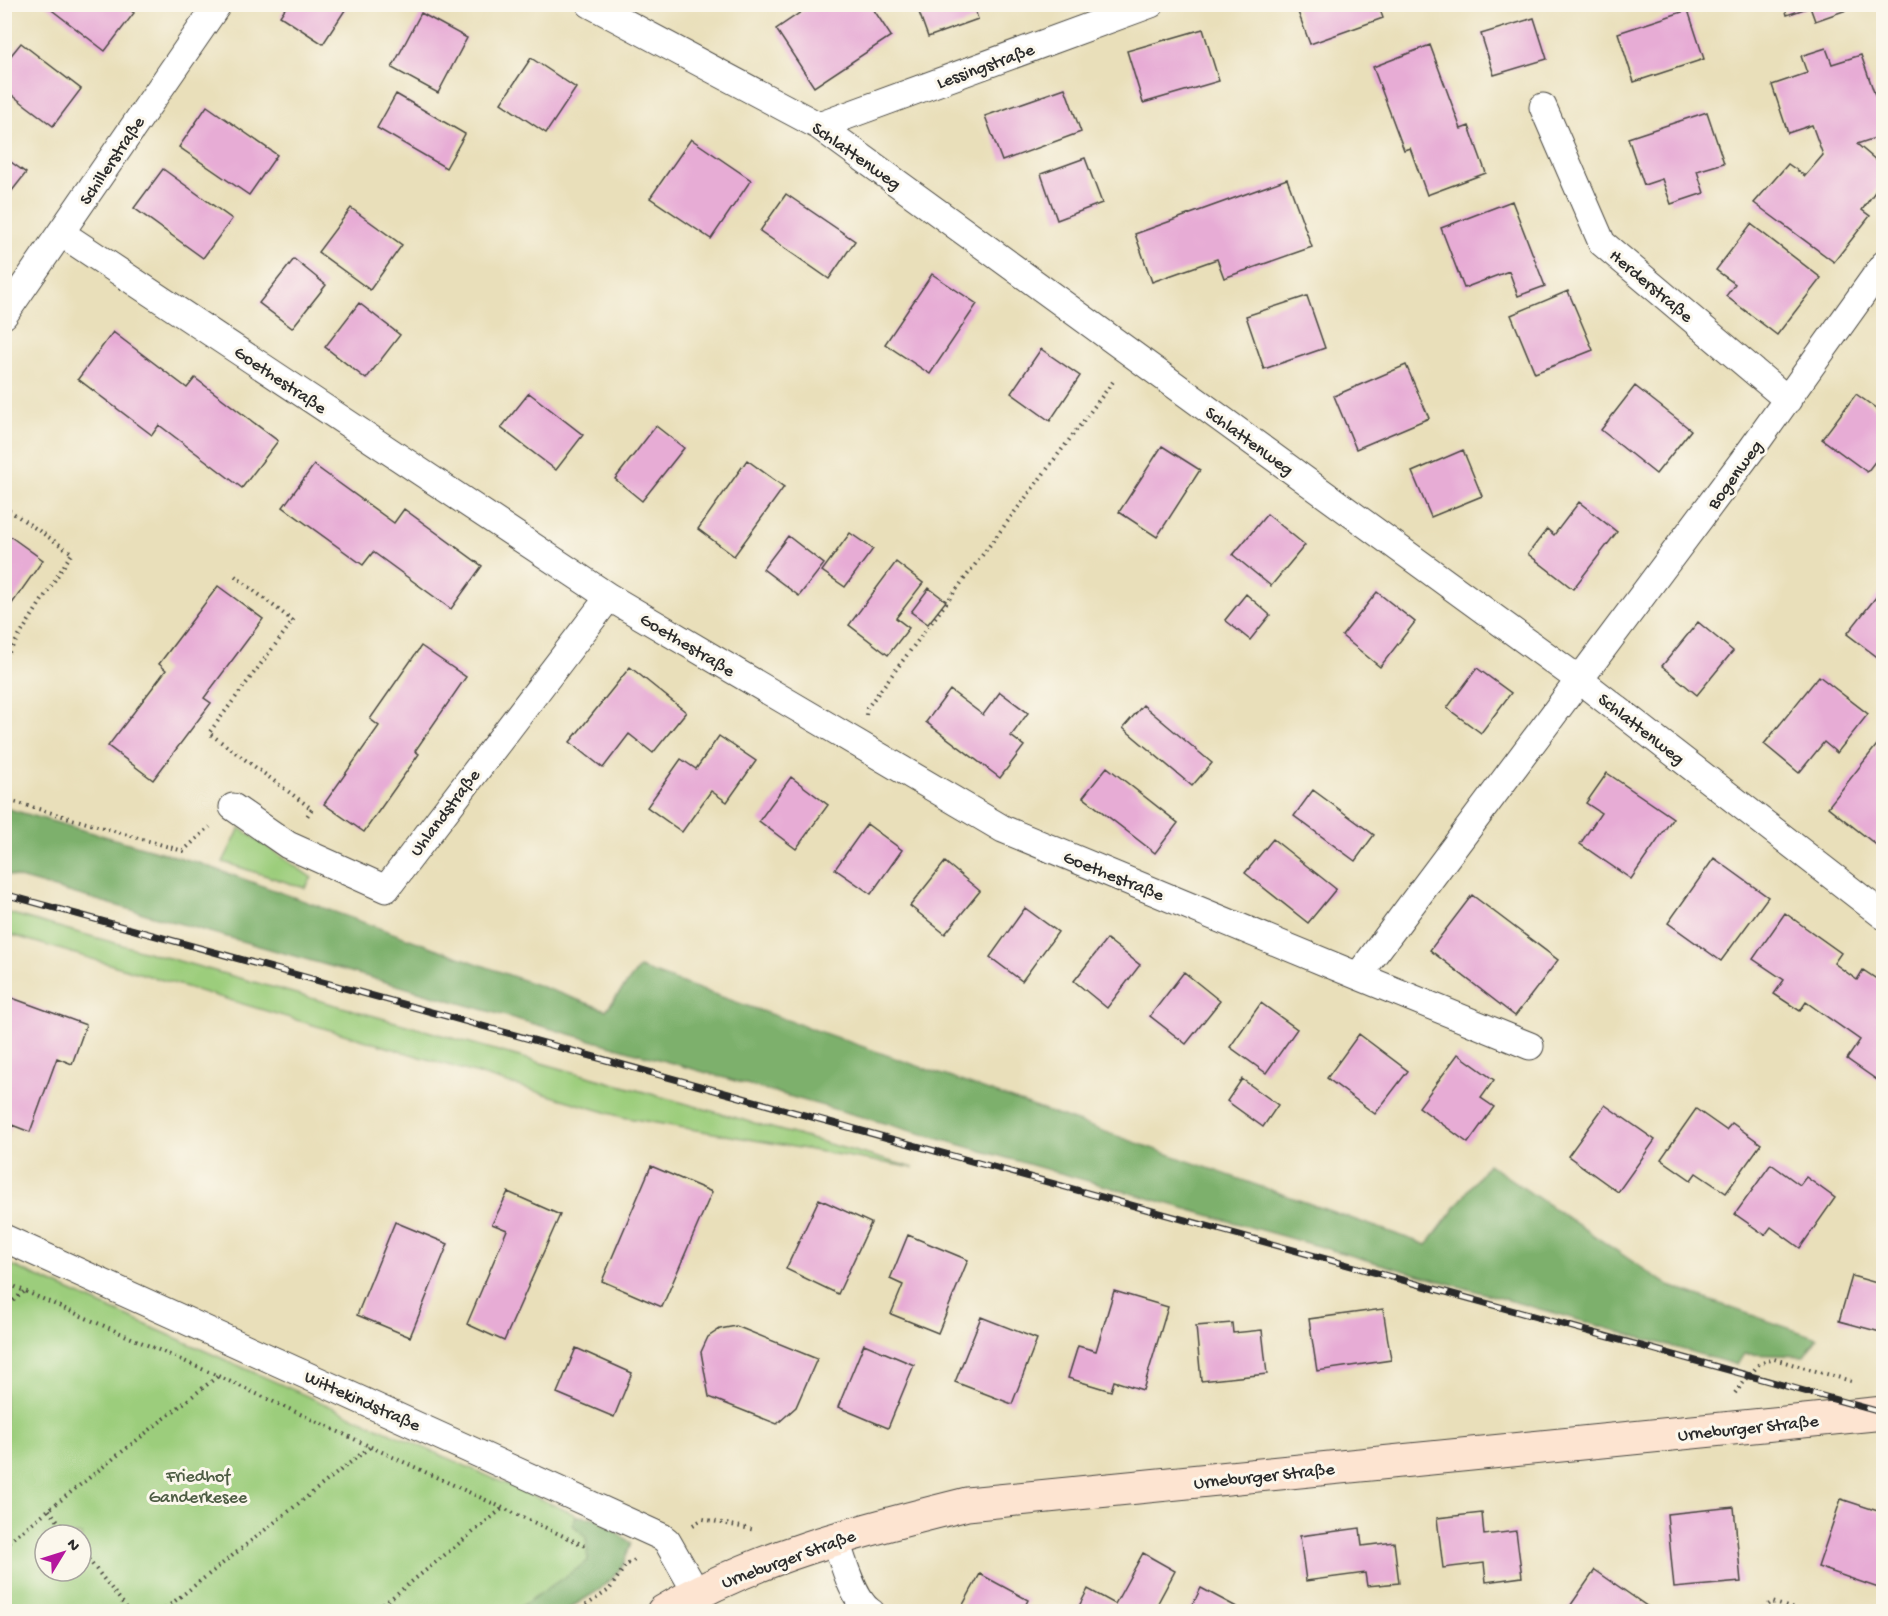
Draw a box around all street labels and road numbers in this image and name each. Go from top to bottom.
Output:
street label: Lessingstraße [934,40,1038,95]
street label: Schillerstraße [76,113,151,210]
street label: Schlattenweg [807,119,904,196]
street label: Herderstraße [1604,246,1697,328]
street label: Goethestraße [229,342,330,420]
street label: Schlattenweg [1200,403,1297,481]
street label: Bogenweg [1703,437,1768,515]
street label: Goethestraße [635,610,739,683]
street label: Schlattenweg [1593,690,1688,770]
street label: Uhlandstraße [406,765,486,861]
street label: Goethestraße [1060,848,1167,907]
street label: Wittekindstraße [301,1367,424,1438]
street label: Urneburger Straße [1677,1412,1820,1447]
street label: Urneburger Straße [1193,1460,1336,1495]
street label: Urneburger Straße [719,1526,860,1594]

